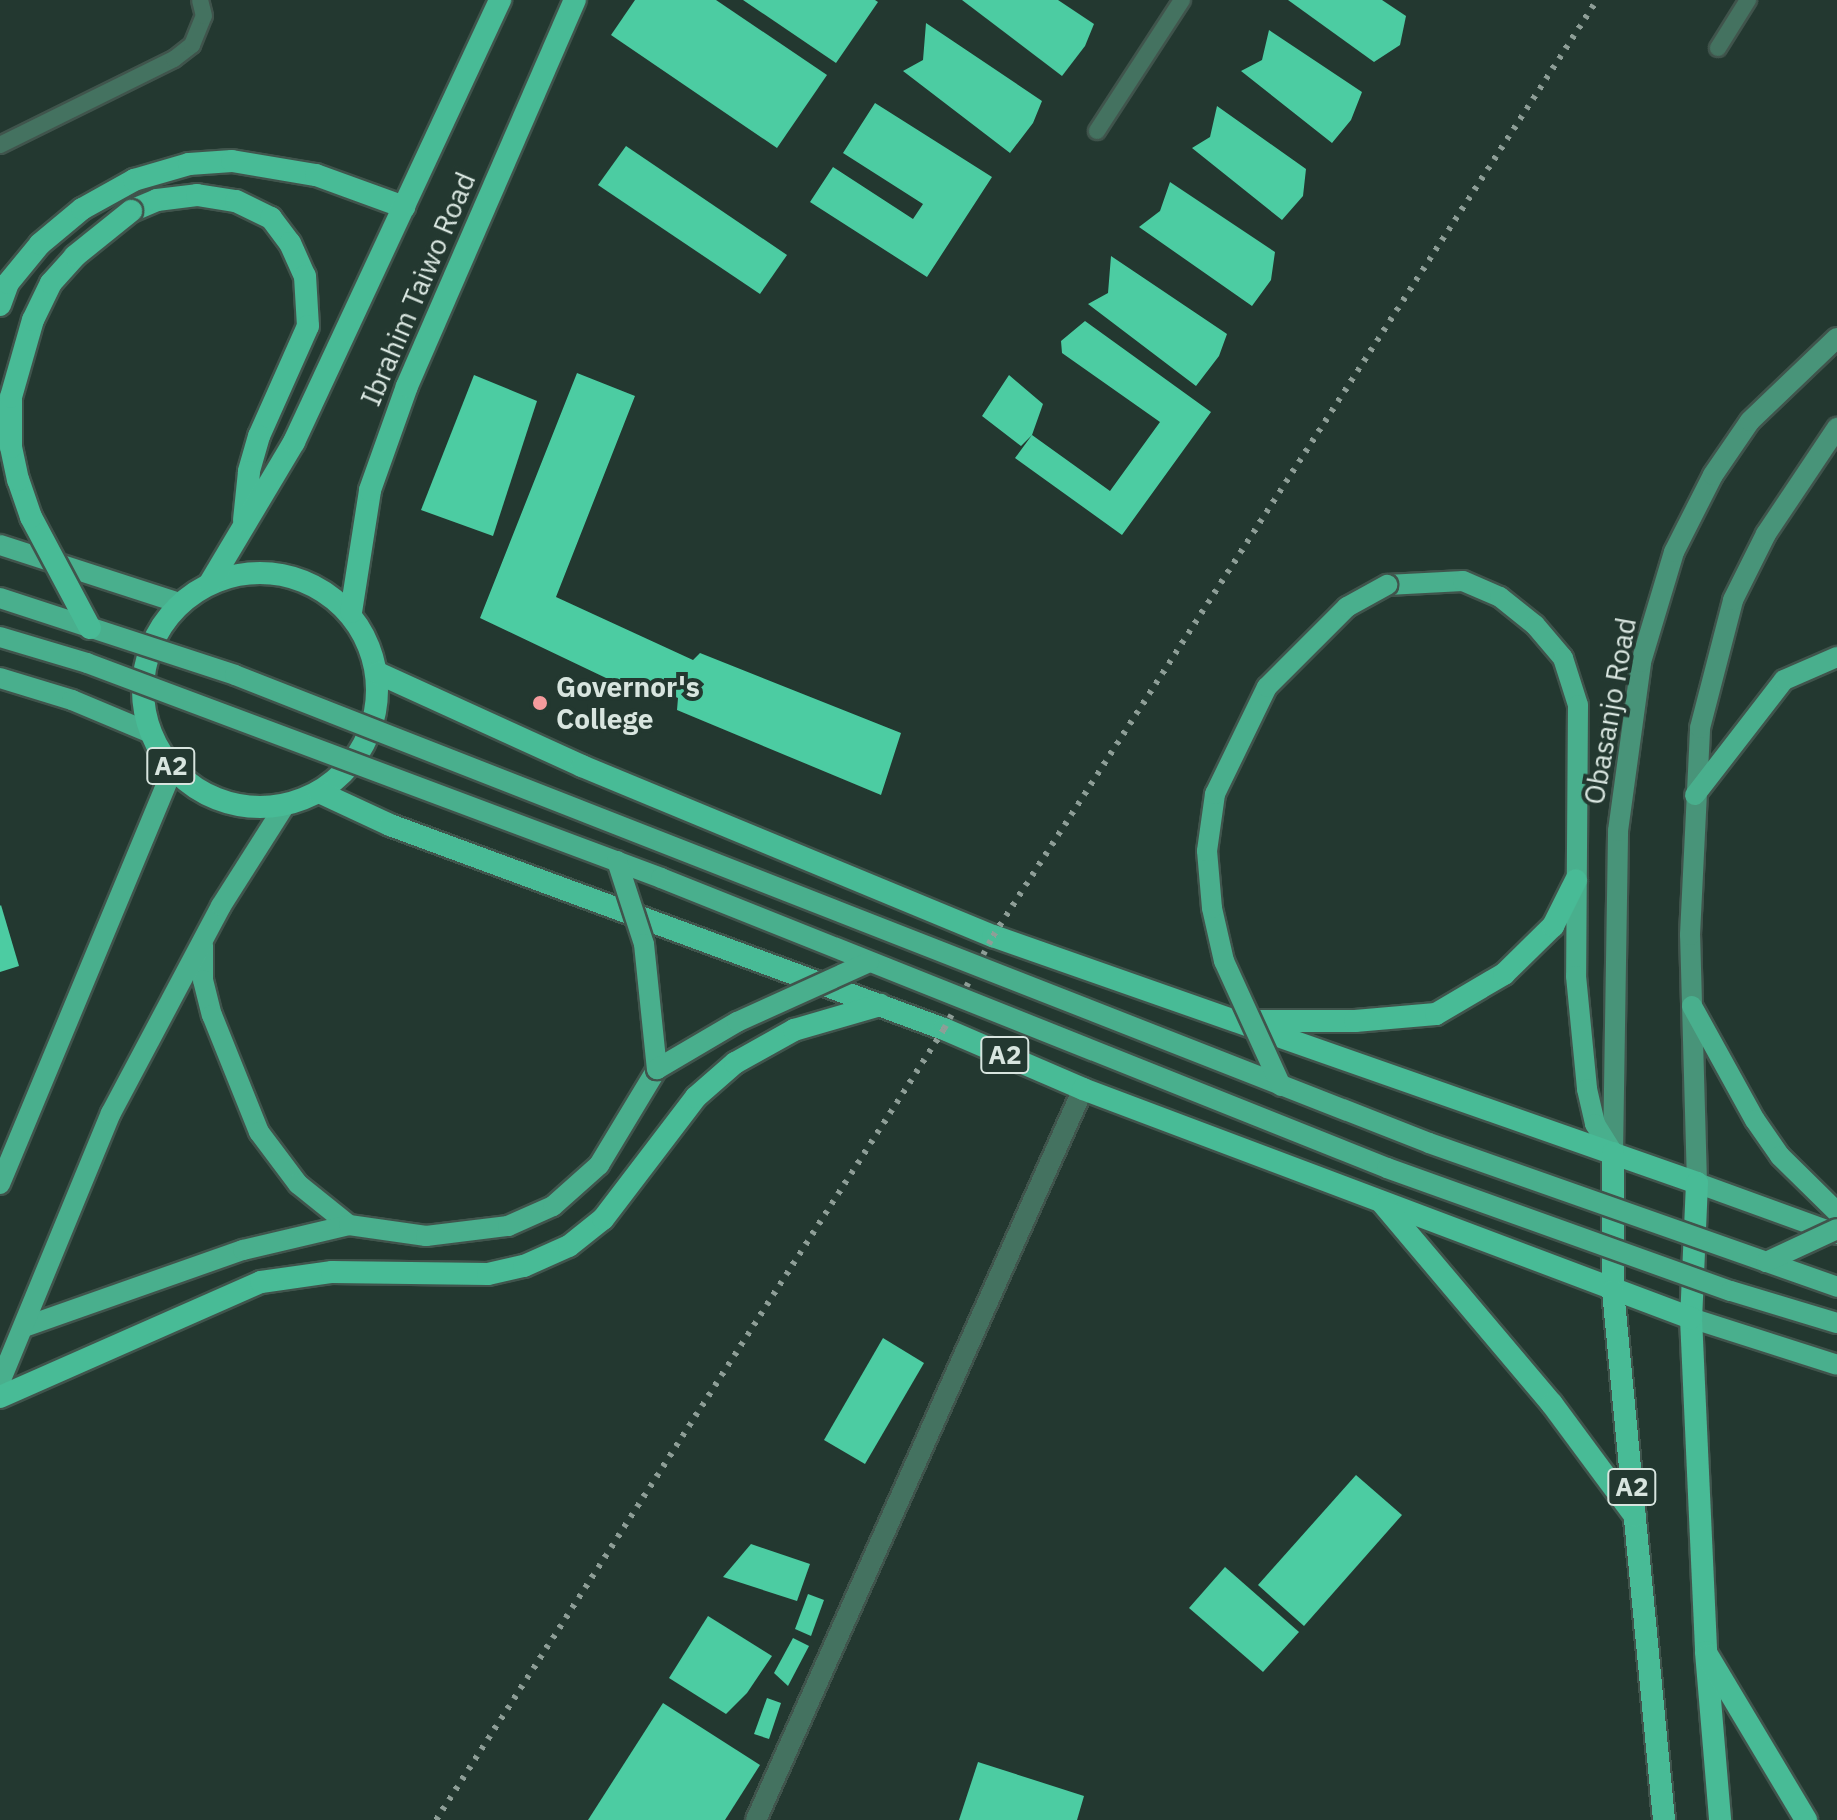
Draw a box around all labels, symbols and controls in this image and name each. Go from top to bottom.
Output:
street label: Ibrahim Taiwo Road [354,167,482,411]
street label: Obasanjo Road [1577,615,1643,807]
place label: Governor's College [556,670,700,736]
marker: Governor's College [531,694,549,712]
road number: A2 [145,744,197,788]
road number: A2 [979,1033,1031,1077]
road number: A2 [1606,1465,1658,1509]

